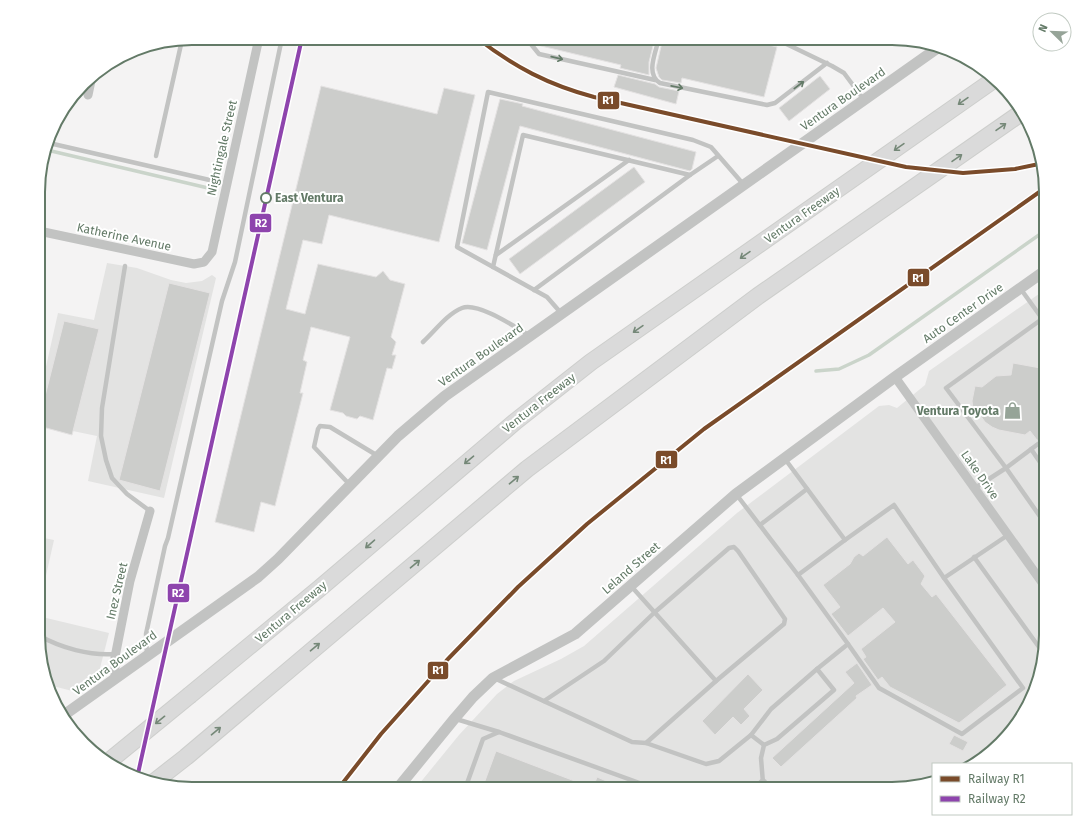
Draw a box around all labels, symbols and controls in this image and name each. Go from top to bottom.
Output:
north arrow [1032,12,1072,52]
text: N [1036,22,1051,34]
one-way arrow [550,55,563,63]
street label: Ventura Boulevard [798,65,888,133]
one-way arrow [794,81,805,89]
one-way arrow [671,83,684,91]
line badge: R1 [597,91,620,110]
text: R1 [602,94,614,107]
one-way arrow [958,97,969,105]
street label: Nightingale Street [204,98,240,197]
one-way arrow [996,123,1007,131]
one-way arrow [893,143,904,151]
one-way arrow [951,154,962,162]
street label: Ventura Freeway [762,184,842,246]
place label: East Ventura [275,191,344,205]
marker: East Ventura [260,192,272,204]
line badge: R2 [249,213,272,233]
text: R2 [255,217,268,230]
street label: Katherine Avenue [76,220,172,254]
one-way arrow [740,251,751,259]
line badge: R1 [907,268,930,287]
text: R1 [912,272,924,285]
street label: Auto Center Drive [920,280,1006,346]
street label: Ventura Boulevard [436,321,526,389]
one-way arrow [633,325,644,333]
street label: Ventura Freeway [500,370,578,436]
shop icon: Ventura Toyota [1002,401,1022,421]
place label: Ventura Toyota [916,404,999,418]
street label: Lake Drive [958,448,1002,502]
line badge: R1 [655,450,678,469]
text: R1 [660,454,672,467]
one-way arrow [464,455,475,464]
one-way arrow [509,475,520,484]
street label: Leland Street [599,539,663,597]
one-way arrow [365,540,376,549]
one-way arrow [410,559,420,568]
street label: Inez Street [104,561,130,621]
street label: Ventura Freeway [253,578,330,646]
line badge: R2 [167,583,190,603]
text: R2 [172,587,185,600]
street label: Ventura Boulevard [70,628,160,698]
one-way arrow [310,643,321,652]
line badge: R1 [427,661,449,680]
text: R1 [432,664,444,677]
one-way arrow [154,715,165,724]
one-way arrow [211,727,222,736]
legend [932,763,1072,815]
text: Railway R1 [968,772,1025,786]
text: Railway R2 [968,792,1026,806]

